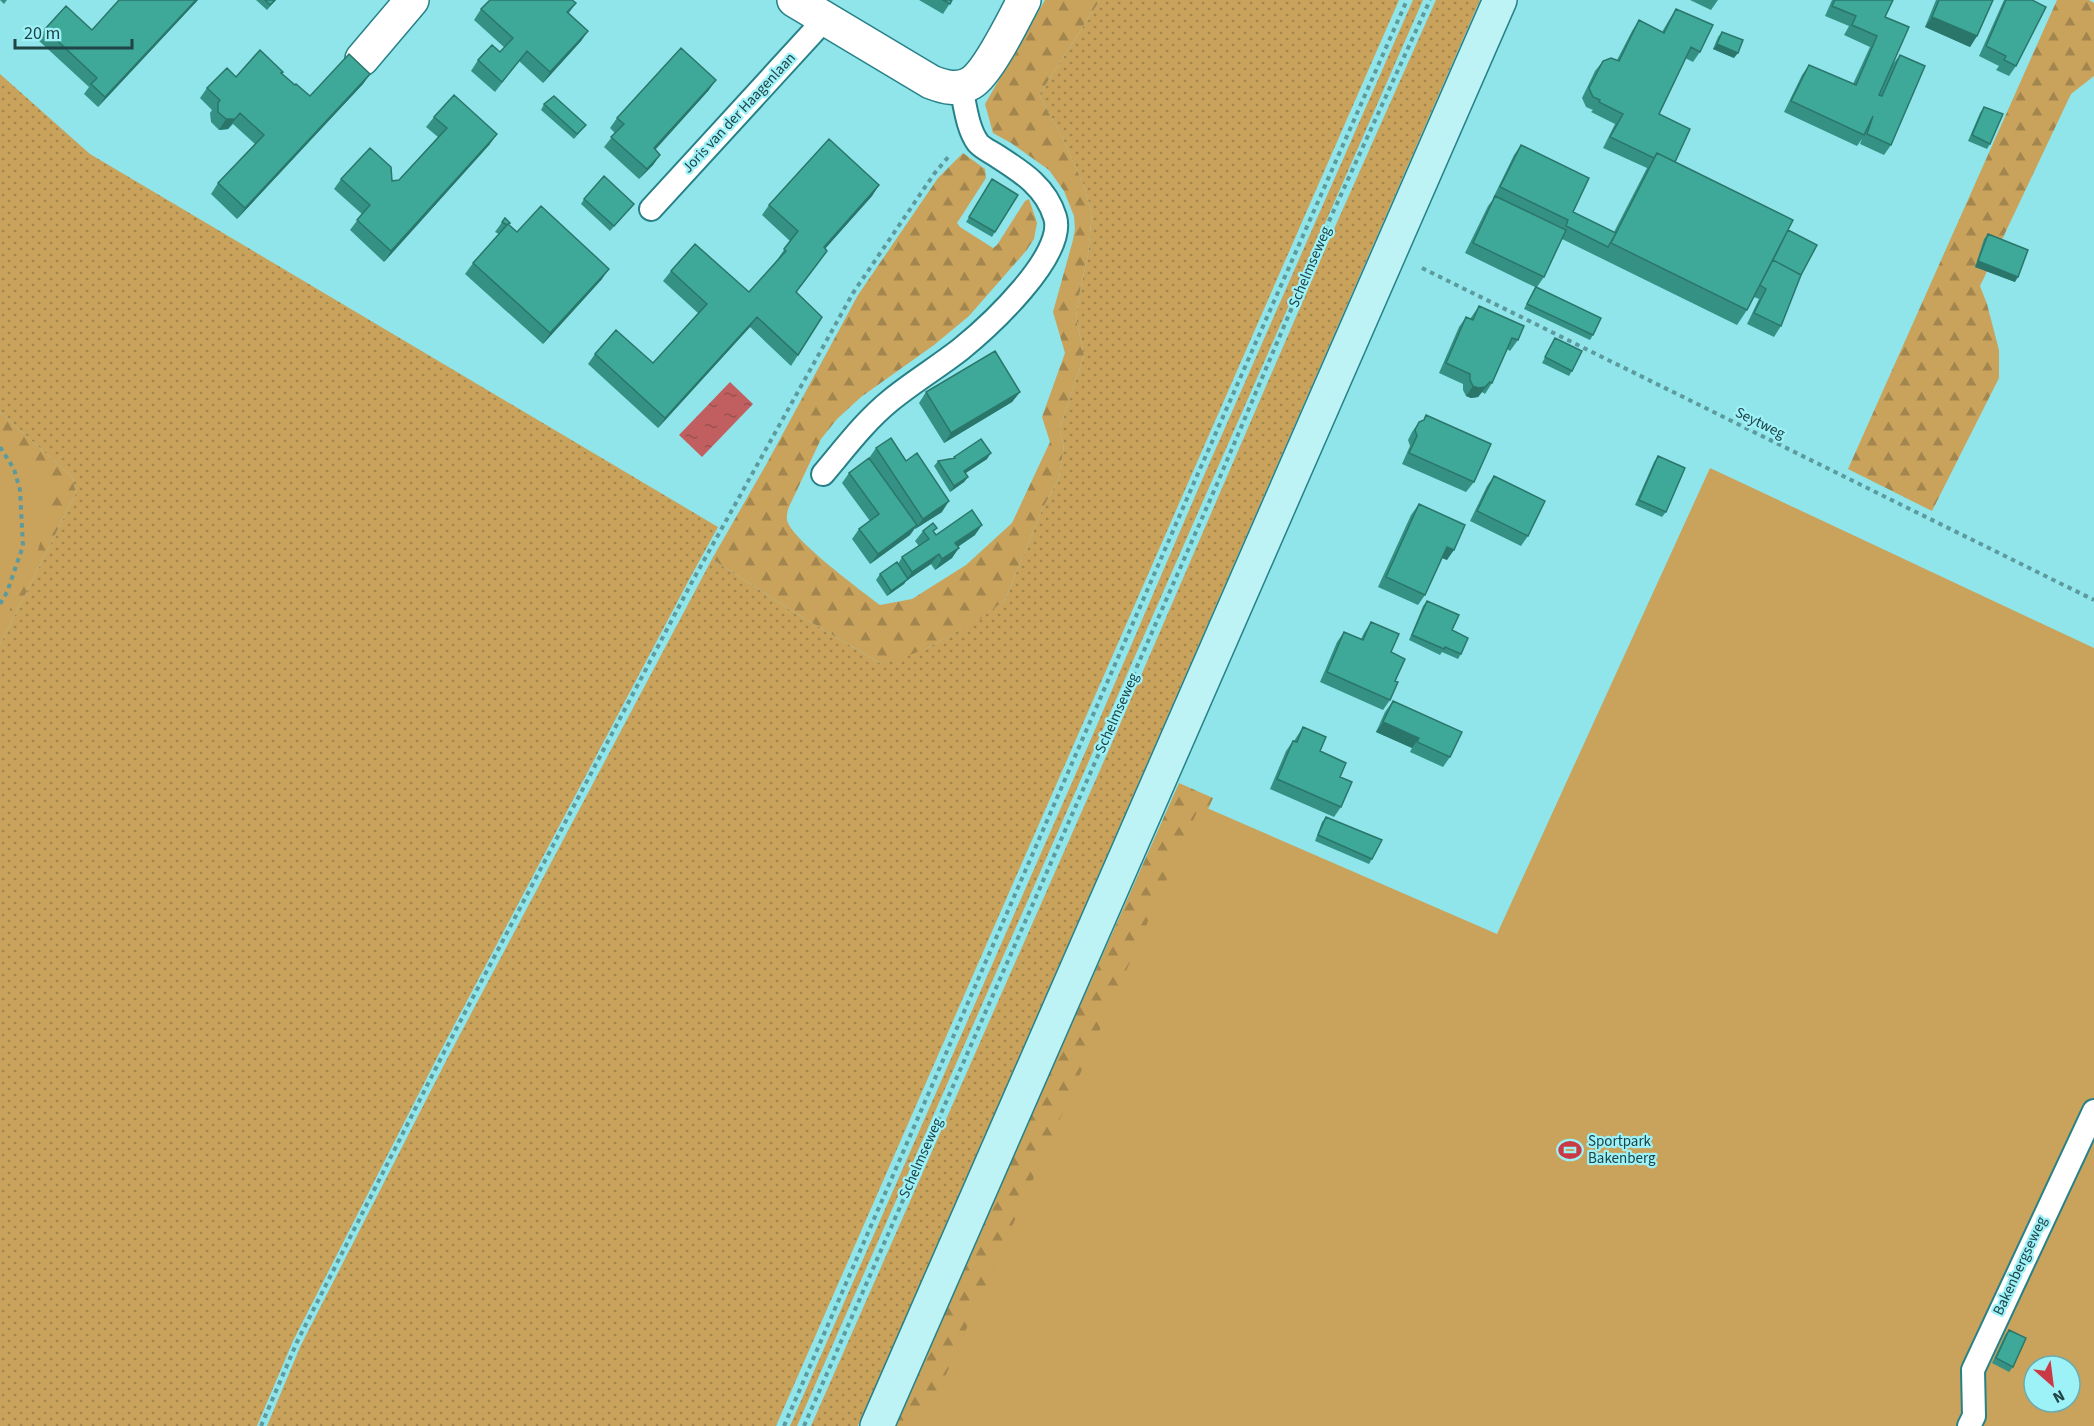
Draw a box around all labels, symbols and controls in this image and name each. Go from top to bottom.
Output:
scale bar [15,12,132,50]
text: 20 m [24,21,60,46]
street label: Joris van der Haagenlaan [677,48,801,178]
street label: Schelmseweg [1284,223,1337,311]
street label: Seytweg [1731,402,1789,444]
street label: Schelmseweg [1090,669,1144,757]
street label: Schelmseweg [894,1114,948,1202]
place label: Sportpark Bakenberg [1588,1131,1656,1169]
sports icon: Sportpark Bakenberg [1557,1137,1583,1163]
street label: Bakenbergseweg [1988,1213,2052,1319]
north arrow [2022,1354,2082,1414]
text: N [2049,1384,2068,1409]

